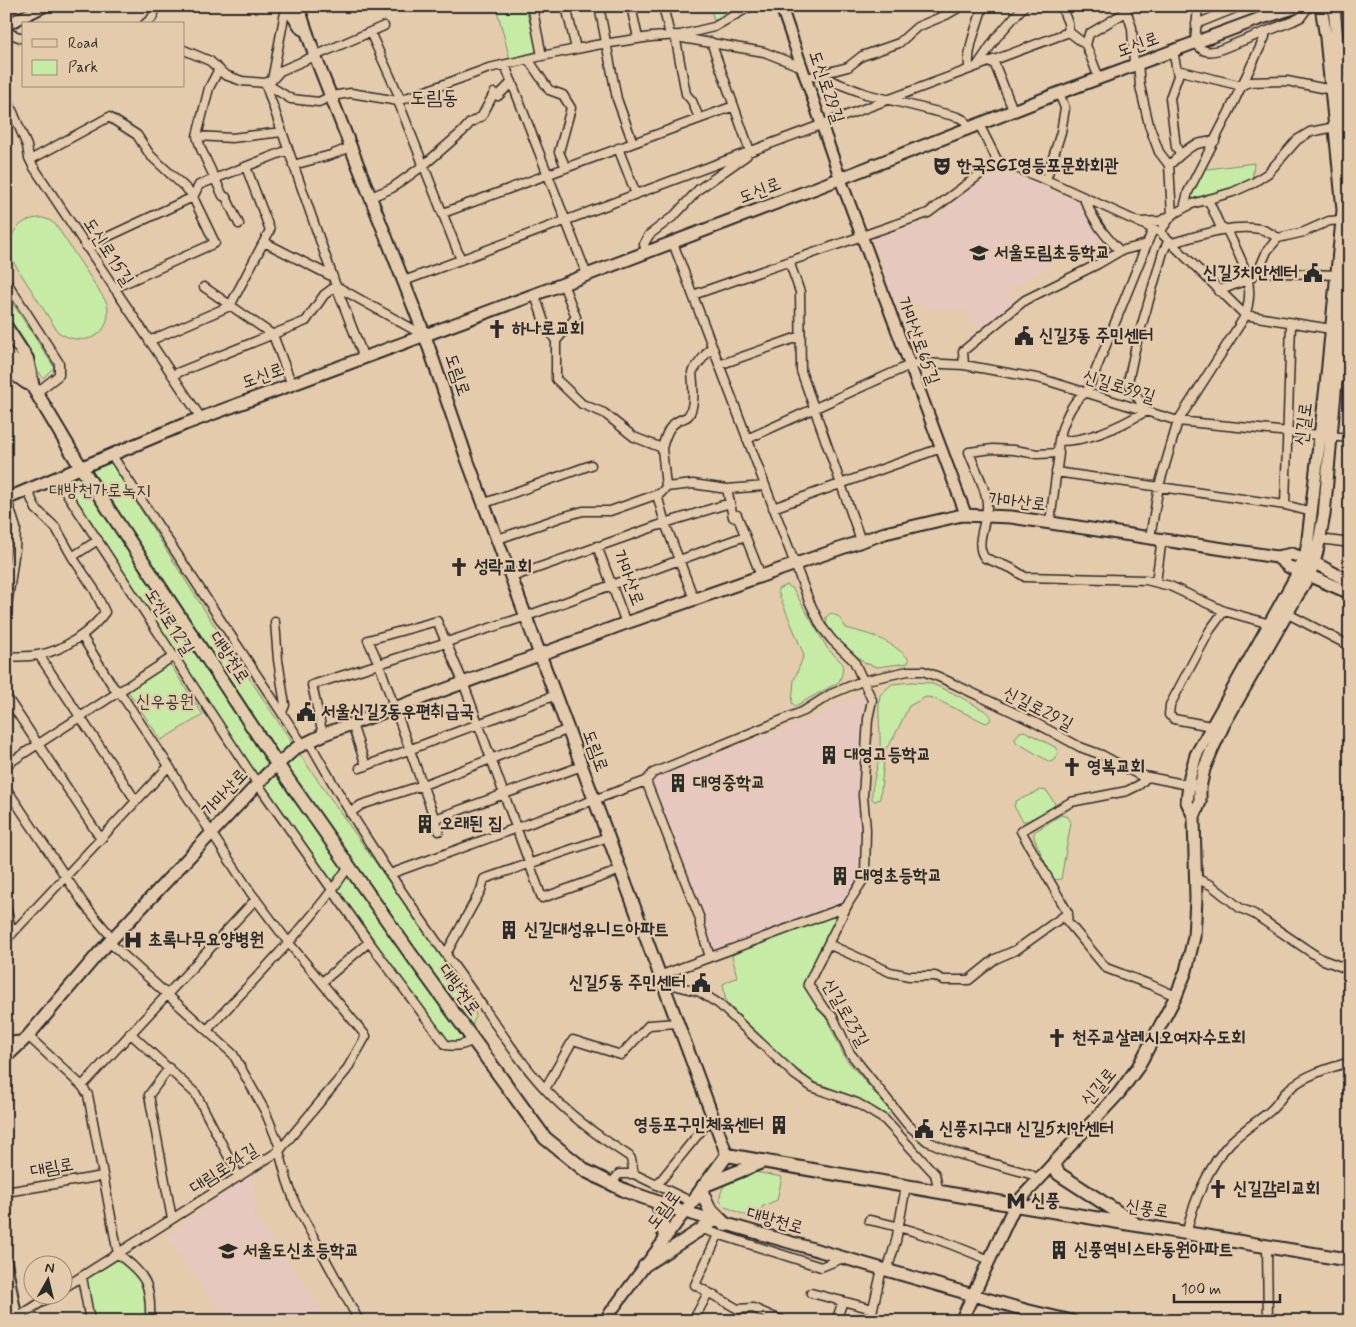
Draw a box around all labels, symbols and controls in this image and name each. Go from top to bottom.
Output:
legend [22,22,185,88]
street label: 도신로 [1113,26,1163,64]
text: Road [68,34,98,54]
street label: 도신로29길 [802,47,850,127]
text: Park [68,58,98,78]
district label: 도림동 [410,85,458,112]
place label: 한국SGI영등포문화회관 [956,154,1119,178]
theatre icon: 한국SGI영등포문화회관 [931,155,953,177]
street label: 도신로 [735,172,785,210]
street label: 도신로15길 [77,213,139,291]
place label: 서울도림초등학교 [994,241,1110,265]
school or university icon: 서울도림초등학교 [968,242,990,264]
place label: 신길3치안센터 [1203,261,1298,285]
public building icon: 신길3치안센터 [1302,262,1324,284]
street label: 가마산로65길 [891,294,945,389]
place label: 하나로교회 [512,317,584,341]
church icon: 하나로교회 [486,318,508,340]
place label: 신길3동 주민센터 [1039,324,1153,348]
public building icon: 신길3동 주민센터 [1013,325,1035,347]
street label: 도림로 [439,351,475,399]
street label: 도신로 [238,357,288,395]
street label: 신길로39길 [1080,365,1159,410]
street label: 신길로 [1289,401,1319,447]
park label: 대방천가로녹지 [49,479,151,503]
street label: 가마산로 [987,487,1047,517]
street label: 가마산로 [606,547,650,609]
place label: 성락교회 [474,555,532,579]
church icon: 성락교회 [448,556,470,578]
street label: 도신로12길 [139,584,200,660]
street label: 대방천로 [203,627,255,689]
street label: 신길로29길 [999,681,1078,737]
park label: 신우공원 [136,690,194,714]
place label: 서울신길3동우편취급국 [321,700,474,724]
public building icon: 서울신길3동우편취급국 [295,701,317,723]
street label: 도림로 [576,726,614,776]
place label: 대영고등학교 [844,743,931,767]
building icon: 대영고등학교 [818,744,840,766]
place label: 영복교회 [1087,755,1145,779]
church icon: 영복교회 [1061,756,1083,778]
street label: 가마산로 [196,764,254,822]
place label: 대영중학교 [693,771,765,795]
building icon: 대영중학교 [667,772,689,794]
place label: 오래된 집 [440,812,503,836]
building icon: 오래된 집 [414,813,436,835]
place label: 대영초등학교 [855,864,942,888]
building icon: 대영초등학교 [829,865,851,887]
place label: 신길대성유니드아파트 [524,918,669,942]
building icon: 신길대성유니드아파트 [498,919,520,941]
place label: 초록나무요양병원 [148,928,264,952]
hospital icon: 초록나무요양병원 [122,929,144,951]
street label: 대방천로 [432,960,486,1020]
place label: 신길5동 주민센터 [569,971,686,995]
public building icon: 신길5동 주민센터 [690,972,712,994]
street label: 신길로23길 [816,975,874,1052]
place label: 천주교살레시오여자수도회 [1072,1026,1246,1050]
church icon: 천주교살레시오여자수도회 [1046,1027,1068,1049]
street label: 신길로 [1076,1063,1122,1111]
place label: 영등포구민체육센터 [634,1113,764,1137]
building icon: 영등포구민체육센터 [768,1114,790,1136]
place label: 신풍지구대 신길5치안센터 [939,1117,1114,1141]
public building icon: 신풍지구대 신길5치안센터 [913,1118,935,1140]
street label: 대림로34길 [185,1138,263,1200]
street label: 대림로 [29,1152,75,1184]
place label: 신길감리교회 [1233,1177,1320,1201]
church icon: 신길감리교회 [1207,1178,1229,1200]
street label: 도림로 [641,1185,687,1235]
place label: 신풍 [1031,1189,1060,1213]
metro station icon: 신풍 [1005,1190,1027,1212]
street label: 신풍로 [1124,1194,1170,1224]
street label: 대방천로 [744,1201,806,1241]
place label: 신풍역비스타동원아파트 [1074,1238,1233,1262]
place label: 서울도신초등학교 [243,1239,359,1263]
building icon: 신풍역비스타동원아파트 [1048,1239,1070,1261]
school or university icon: 서울도신초등학교 [217,1240,239,1262]
north arrow [22,1254,72,1304]
text: N [44,1259,56,1278]
scale bar [1174,1272,1280,1304]
text: 100 m [1181,1280,1221,1300]

